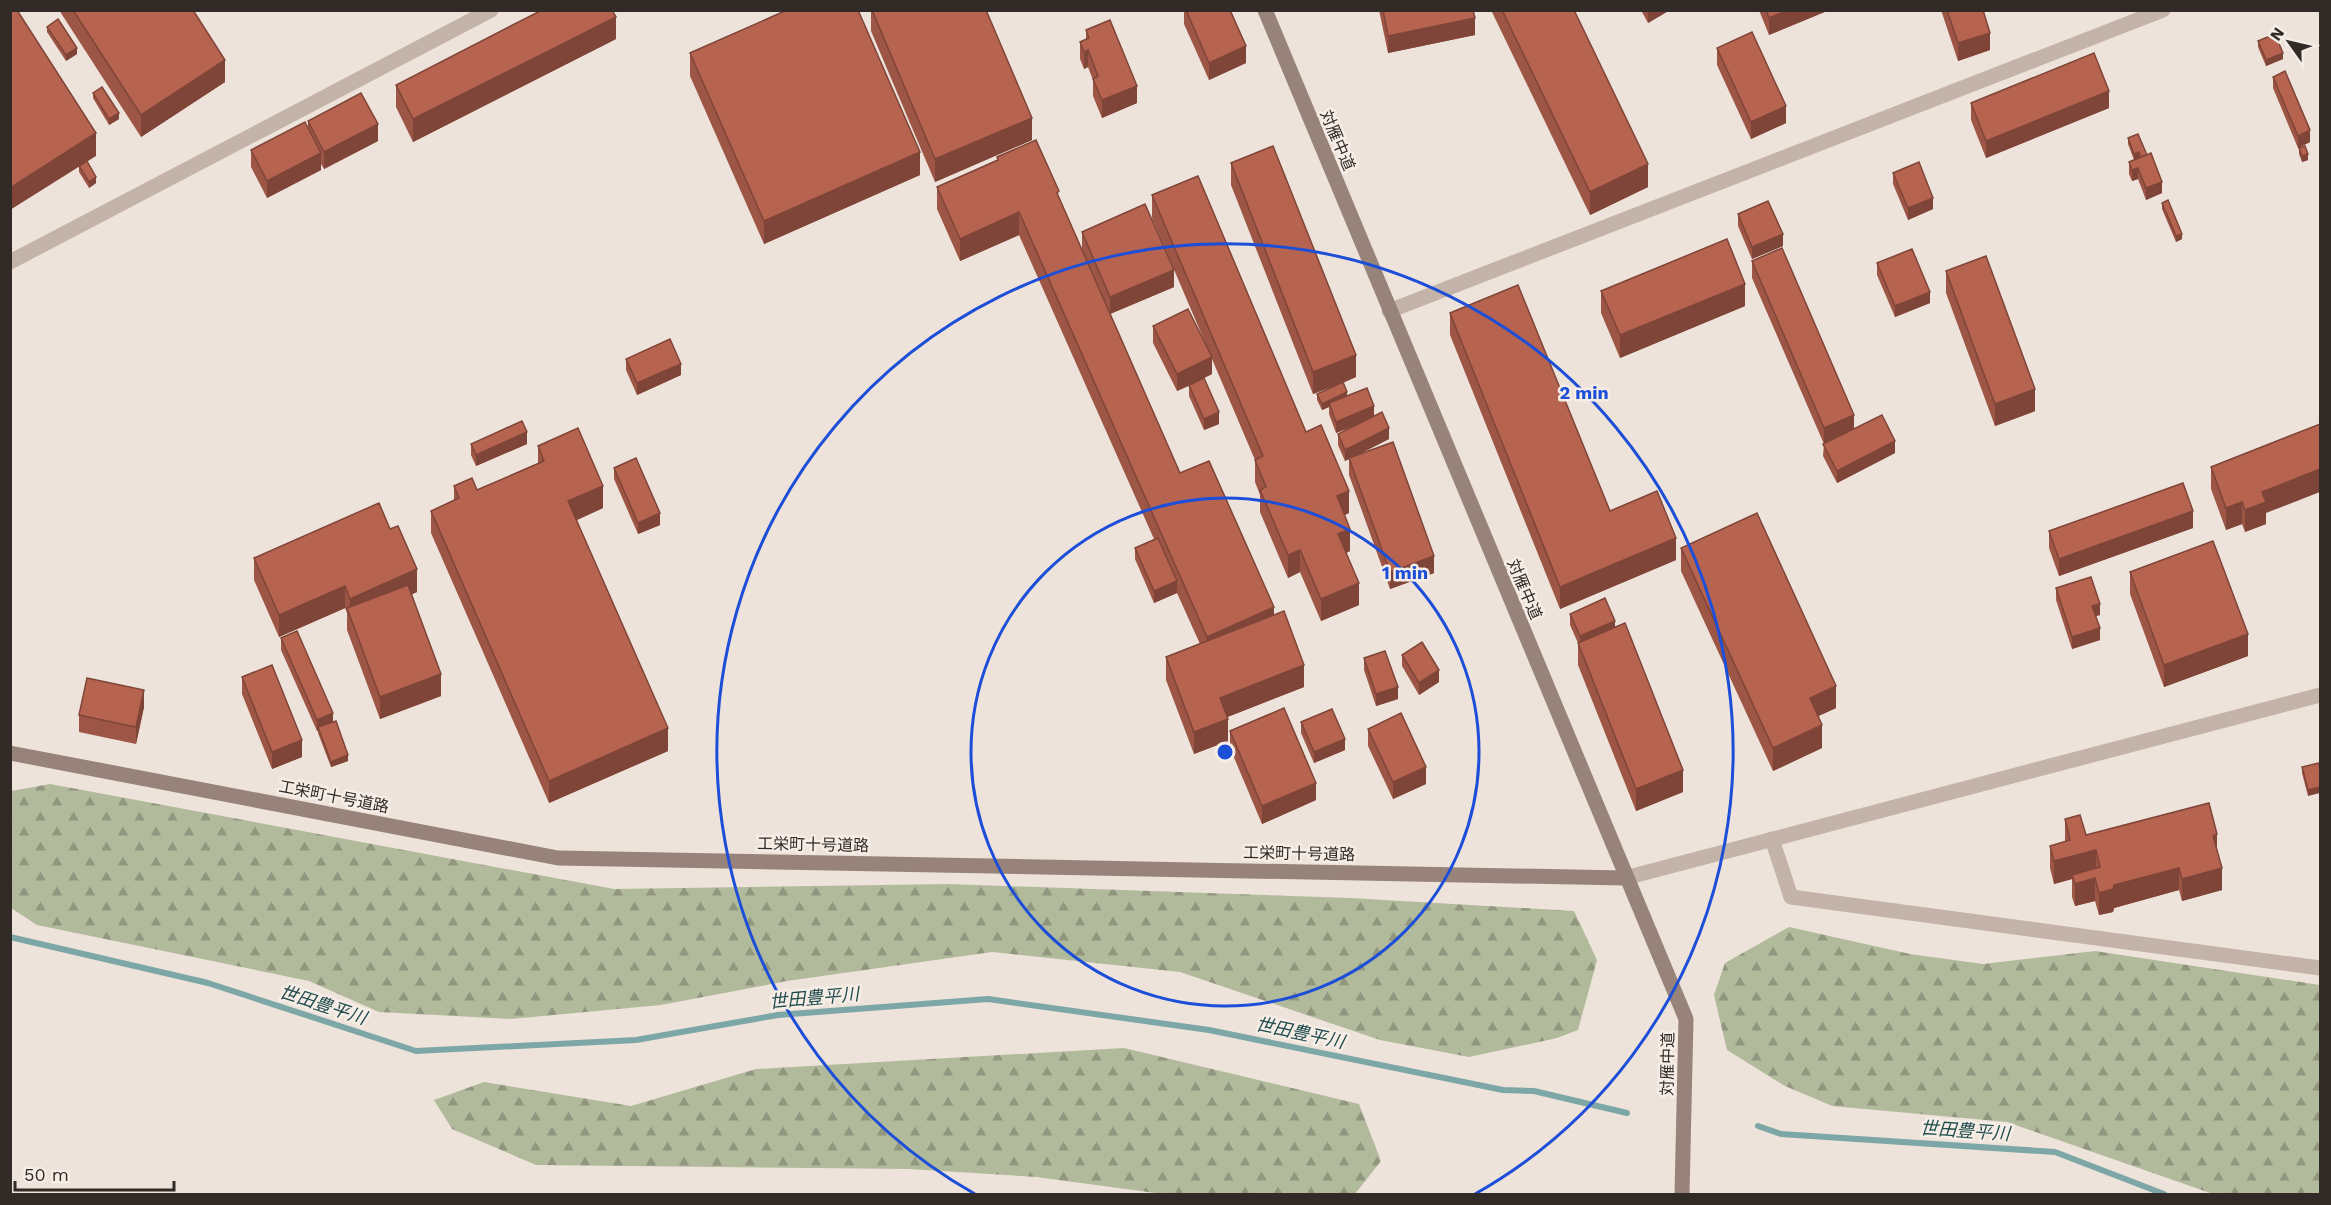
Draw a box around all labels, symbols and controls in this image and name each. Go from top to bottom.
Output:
north arrow [2259,12,2319,72]
text: N [2266,24,2288,44]
street label: 対雁中道 [1316,107,1359,173]
text: 2 min [1559,382,1609,403]
street label: 対雁中道 [1503,556,1546,622]
text: 1 min [1382,562,1428,583]
centre of rings [1215,742,1235,762]
street label: 工栄町十号道路 [277,776,391,817]
street label: 工栄町十号道路 [757,834,869,855]
street label: 工栄町十号道路 [1243,843,1355,864]
water label: 世田豊平川 [277,981,371,1029]
water label: 世田豊平川 [768,983,862,1012]
water label: 世田豊平川 [1254,1013,1348,1053]
street label: 対雁中道 [1657,1032,1678,1096]
water label: 世田豊平川 [1919,1117,2013,1144]
scale bar [15,1154,174,1192]
text: 50 m [24,1164,69,1185]

